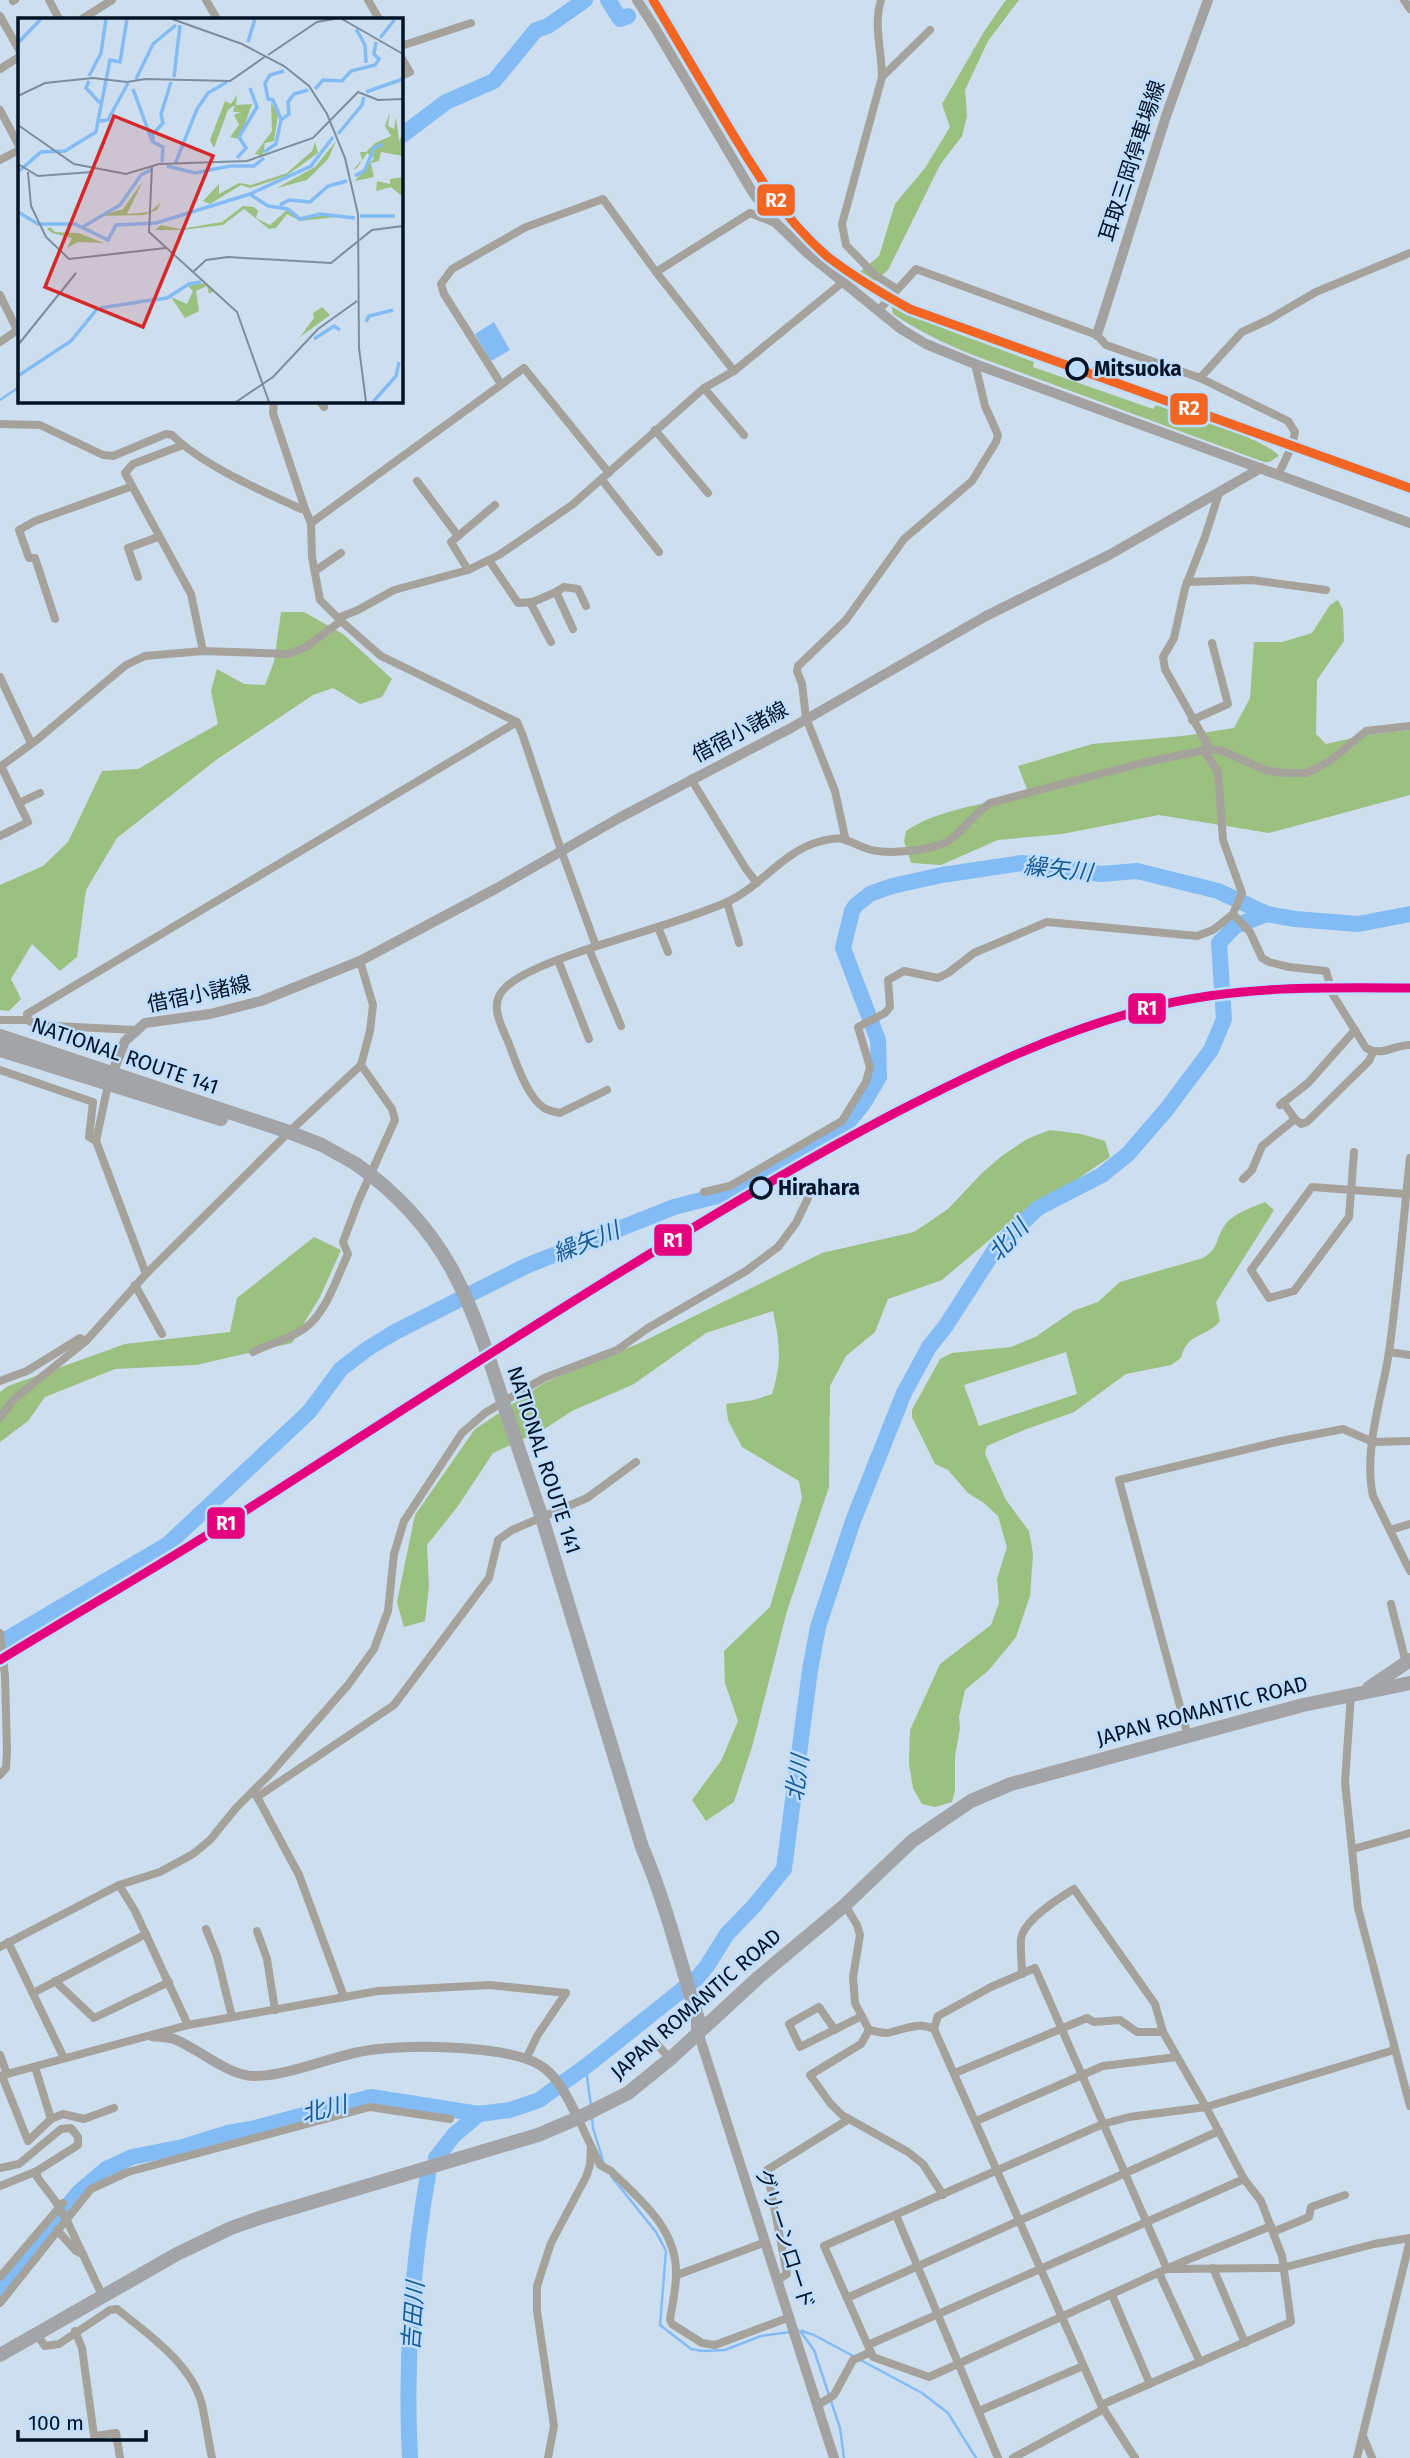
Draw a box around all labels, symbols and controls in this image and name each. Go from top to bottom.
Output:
inset map [18,18,402,402]
street label: 耳取三岡停車場線 [1094,77,1170,245]
line badge: R2 [756,183,796,217]
text: R2 [765,189,787,212]
place label: Mitsuoka [1094,356,1182,382]
marker: Mitsuoka [1066,358,1088,380]
line badge: R2 [1169,392,1209,426]
text: R2 [1178,397,1200,420]
street label: 借宿小諸線 [688,696,792,768]
water label: 繰矢川 [1022,851,1097,887]
street label: 借宿小諸線 [145,970,253,1018]
line badge: R1 [1127,992,1167,1025]
text: R1 [1137,997,1157,1020]
street label: NATIONAL ROUTE 141 [28,1012,222,1100]
place label: Hirahara [778,1175,860,1201]
marker: Hirahara [750,1177,772,1199]
water label: 北川 [982,1211,1036,1266]
water label: 繰矢川 [549,1215,626,1268]
line badge: R1 [653,1223,693,1257]
text: R1 [663,1229,683,1252]
street label: NATIONAL ROUTE 141 [501,1363,587,1557]
line badge: R1 [206,1506,246,1540]
text: R1 [216,1512,236,1535]
street label: JAPAN ROMANTIC ROAD [1093,1670,1311,1752]
water label: 北川 [780,1750,814,1803]
street label: JAPAN ROMANTIC ROAD [605,1923,787,2085]
water label: 北川 [298,2089,353,2128]
street label: グリーンロード [750,2166,820,2312]
water label: 吉田川 [397,2278,430,2351]
scale bar [18,2398,145,2442]
text: 100 m [28,2410,84,2436]

